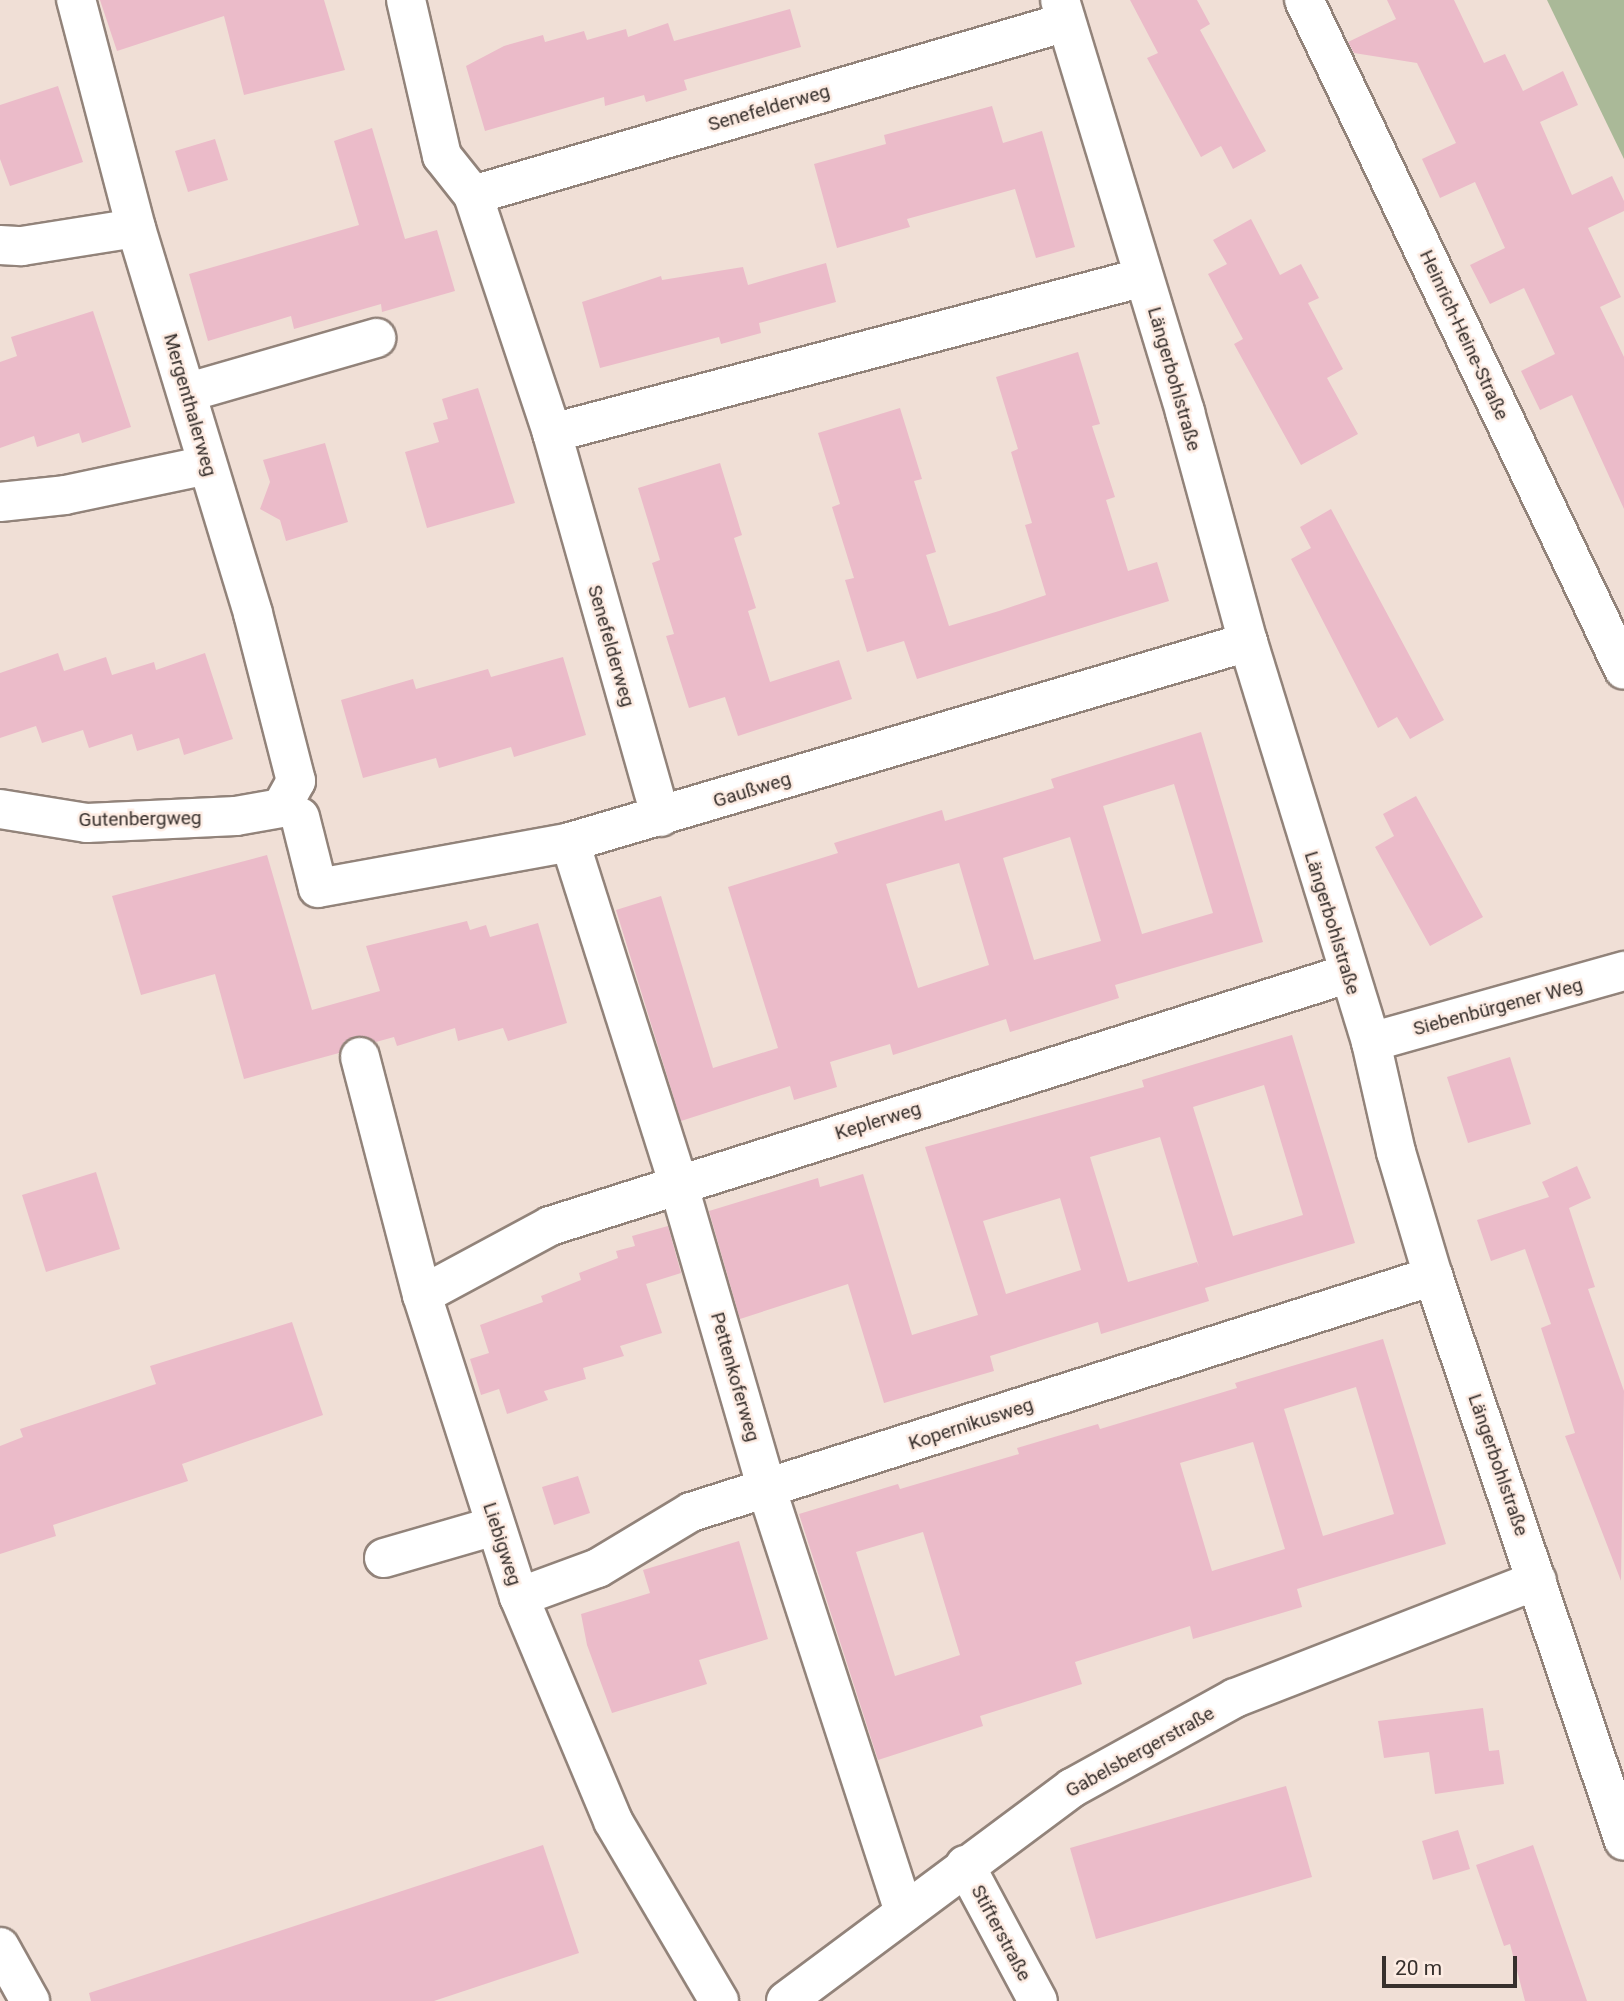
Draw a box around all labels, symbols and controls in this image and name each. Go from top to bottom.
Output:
street label: Senefelderweg [706,80,832,136]
street label: Heinrich-Heine-Straße [1415,246,1513,424]
street label: Längerbohlstraße [1143,304,1205,454]
street label: Mergenthalerweg [159,331,221,479]
street label: Senefelderweg [583,583,639,709]
street label: Gaußweg [710,767,794,813]
street label: Gutenbergweg [78,807,202,831]
street label: Längerbohlstraße [1299,849,1365,997]
street label: Siebenbürgener Weg [1411,973,1585,1041]
street label: Keplerweg [832,1097,924,1145]
street label: Pettenkoferweg [706,1310,764,1444]
street label: Längerbohlstraße [1463,1391,1533,1539]
street label: Kopernikusweg [906,1393,1036,1455]
street label: Liebigweg [478,1500,526,1588]
street label: Gabelsbergerstraße [1062,1702,1218,1802]
street label: Stifterstraße [966,1881,1036,1985]
scale bar [1386,1941,1521,1985]
text: 20 m [1395,1956,1442,1980]

